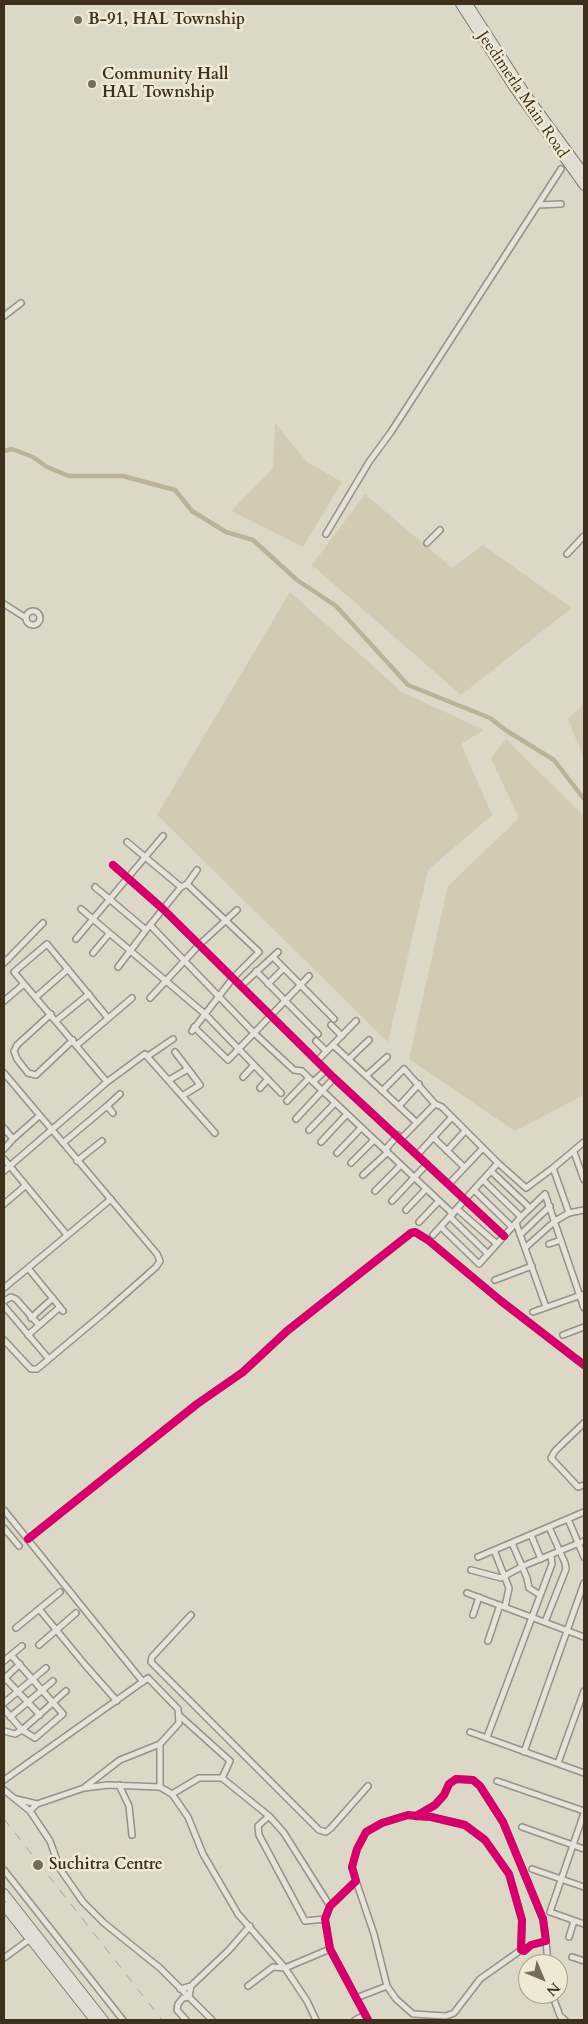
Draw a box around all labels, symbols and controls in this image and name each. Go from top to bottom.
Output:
place label: B-91, HAL Township [88,10,245,30]
marker: B-91, HAL Township [72,14,84,26]
street label: Jeedimetla Main Road [472,28,572,162]
place label: Community Hall HAL Township [102,65,228,103]
marker: Community Hall HAL Township [86,78,98,90]
place label: Suchitra Centre [49,1855,163,1875]
marker: Suchitra Centre [31,1858,45,1872]
north arrow [518,1954,568,2004]
text: N [542,1978,564,2000]

